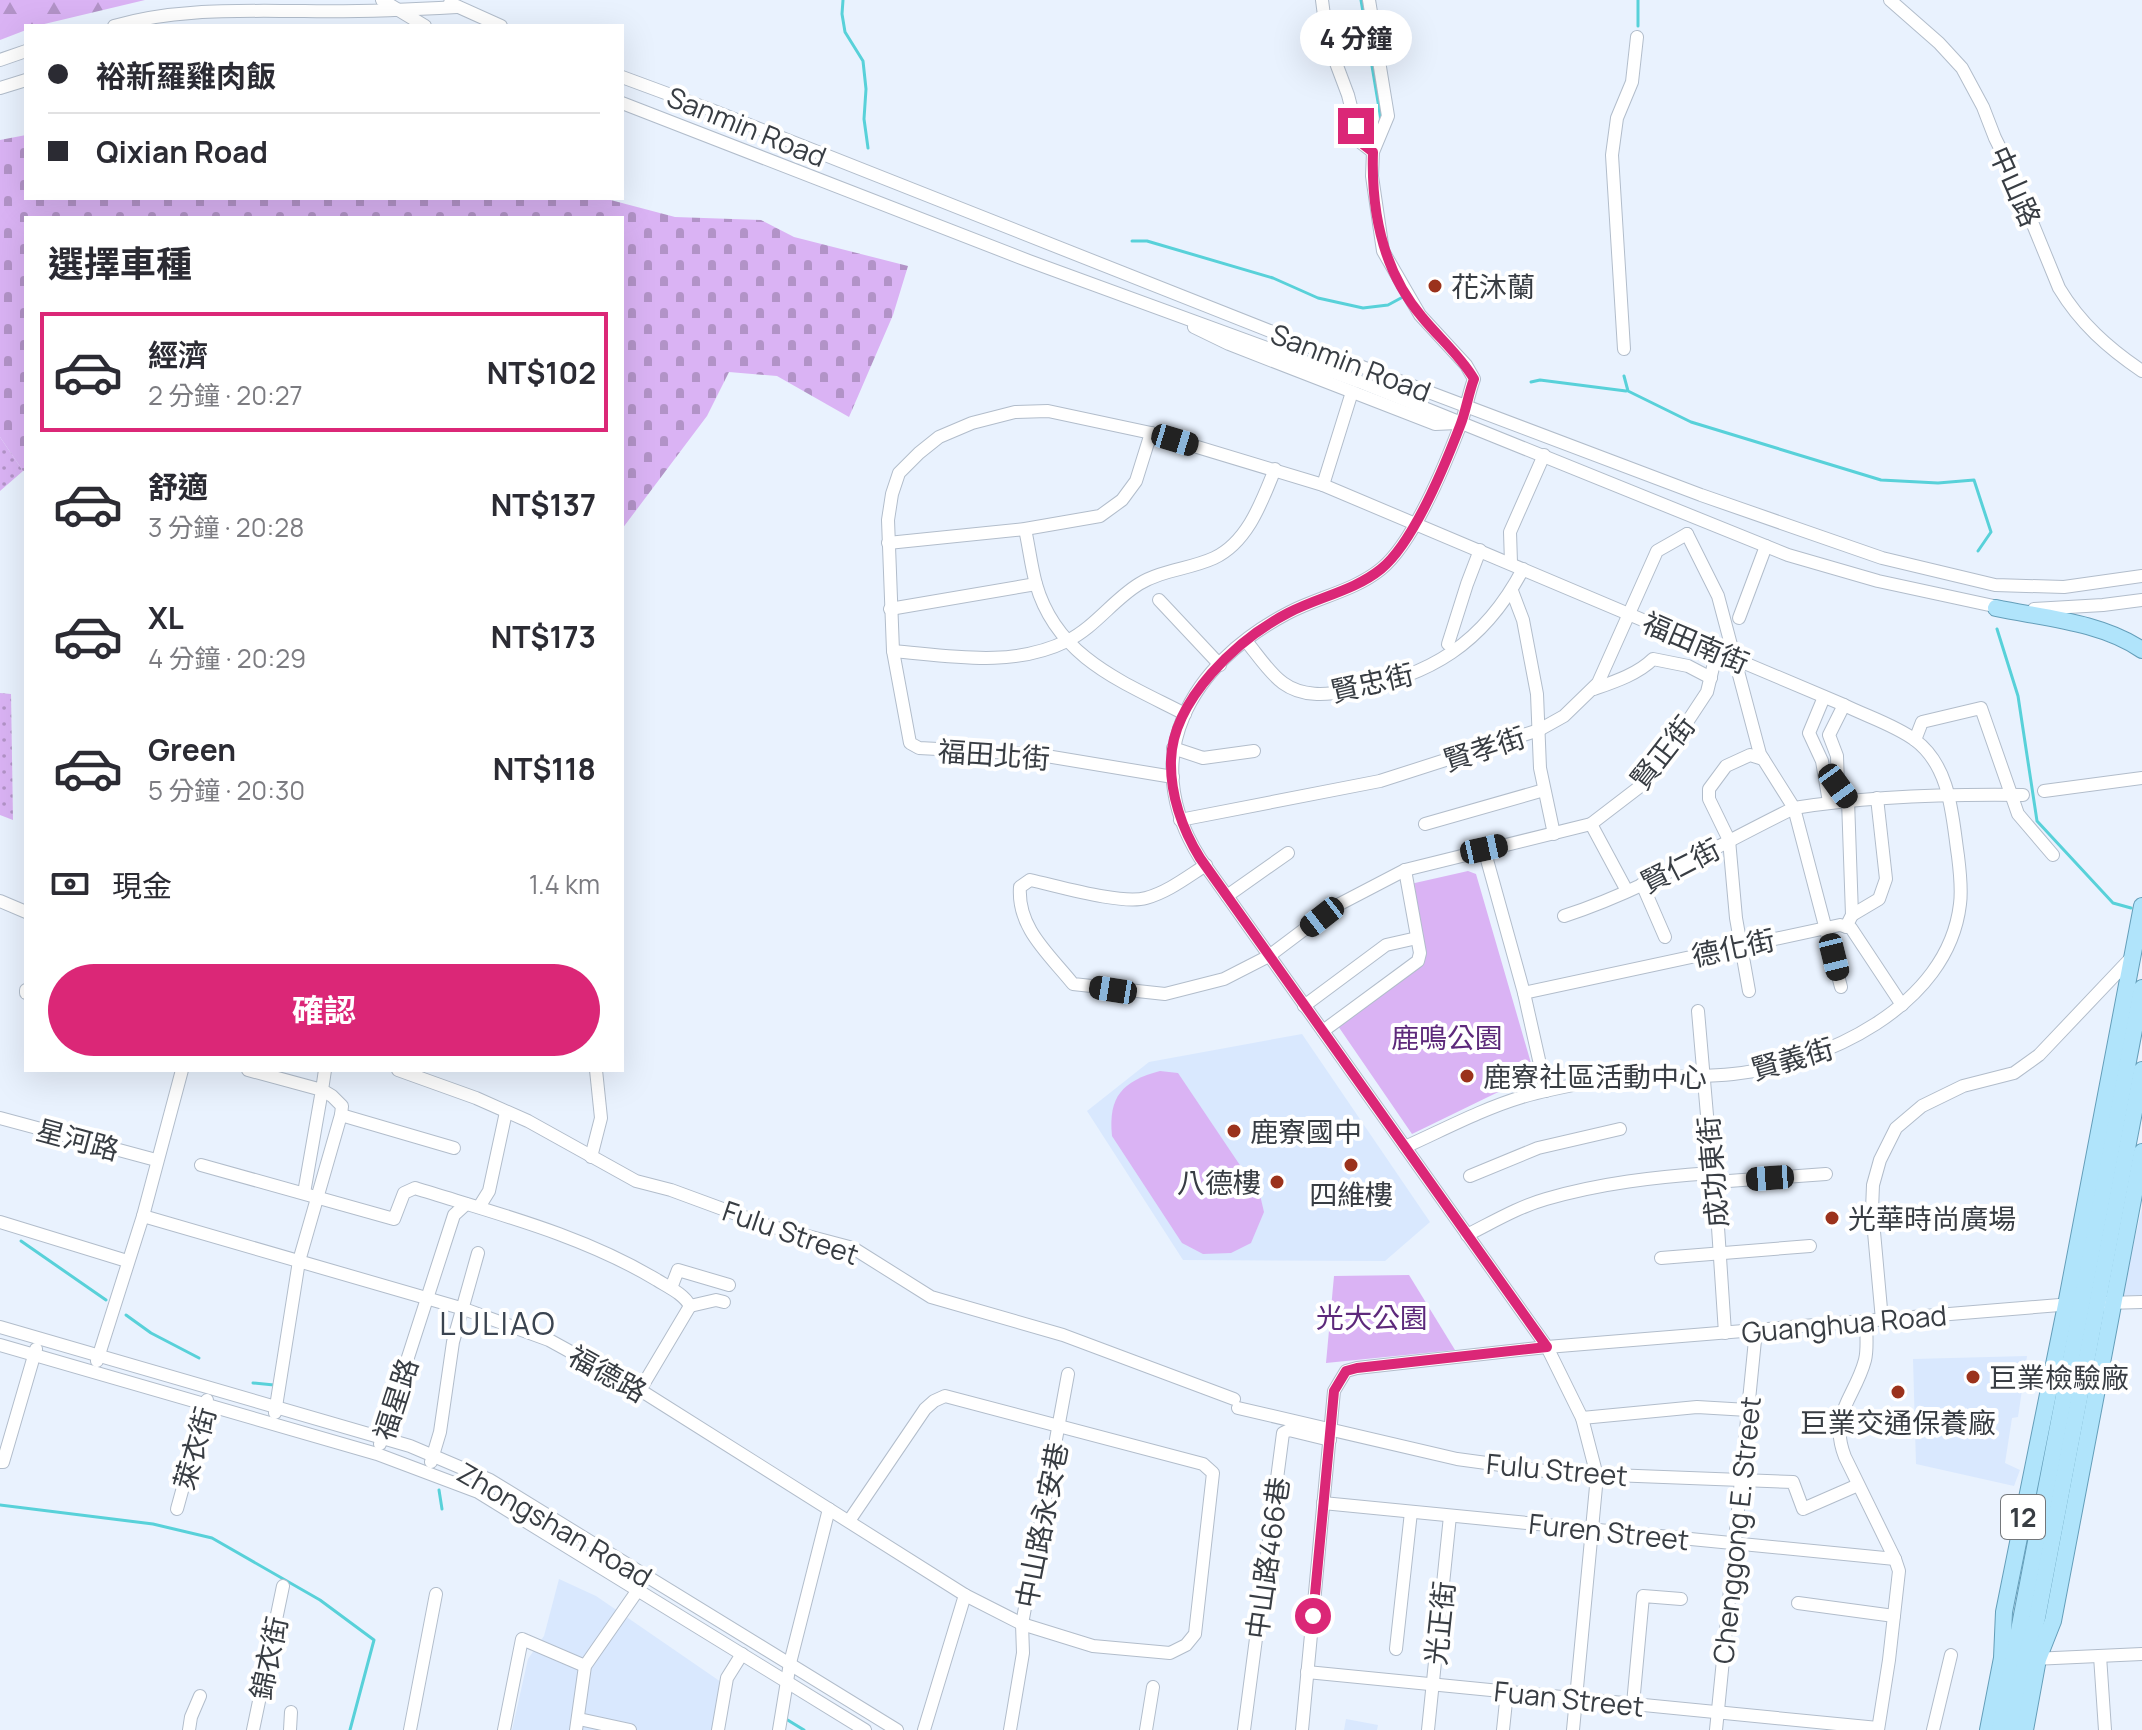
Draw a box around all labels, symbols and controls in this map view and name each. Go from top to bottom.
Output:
callout: 4 分鐘 [1300,10,1412,66]
text: 4 分鐘 [1319,20,1393,56]
text: 裕新羅雞肉飯 [96,55,276,96]
street label: Sanmin Road [662,77,832,175]
route end [1338,108,1374,144]
text: Qixian Road [96,131,268,172]
street label: 中山路 [1982,140,2050,232]
text: 選擇車種 [48,239,192,288]
place label: 花沐蘭 [1451,267,1535,305]
marker: 花沐蘭 [1426,277,1444,295]
street label: Sanmin Road [1266,314,1436,410]
text: 經濟 [148,334,208,375]
icon: car [52,336,124,408]
text: NT$102 [487,352,596,393]
text: 2 分鐘 · 20:27 [148,377,303,413]
car [1149,422,1201,458]
text: 舒適 [148,466,208,507]
icon: car [52,468,124,540]
text: NT$137 [491,484,596,525]
text: 3 分鐘 · 20:28 [148,509,304,545]
text: XL [148,597,184,638]
icon: car [52,600,124,672]
street label: 福田南街 [1637,603,1755,681]
text: NT$173 [491,616,596,657]
text: 4 分鐘 · 20:29 [148,640,306,676]
street label: 賢忠街 [1327,654,1417,710]
street label: 賢正街 [1621,707,1703,797]
street label: 賢孝街 [1438,717,1530,779]
text: Green [148,729,236,770]
street label: 福田北街 [937,731,1051,777]
icon: car [52,732,124,804]
text: NT$118 [493,748,596,789]
car [1814,760,1862,812]
text: 5 分鐘 · 20:30 [148,772,305,808]
street label: 賢仁街 [1634,829,1726,901]
car [1458,832,1510,866]
icon: cash [48,862,92,906]
text: 現金 [112,865,172,906]
text: 1.4 km [529,866,600,902]
car [1296,893,1348,941]
street label: 德化街 [1688,920,1778,974]
car [1817,931,1851,983]
button: 確認 [48,964,600,1056]
car [1087,974,1139,1006]
park label: 鹿鳴公園 [1391,1018,1503,1056]
street label: 賢義街 [1746,1028,1838,1088]
place label: 鹿寮社區活動中心 [1483,1057,1707,1095]
marker: 鹿寮社區活動中心 [1458,1067,1476,1085]
street label: 星河路 [33,1110,123,1168]
place label: 鹿寮國中 [1250,1112,1362,1150]
street label: 成功東街 [1688,1115,1736,1229]
marker: 鹿寮國中 [1225,1122,1243,1140]
marker: 四維樓 [1342,1156,1360,1174]
place label: 八德樓 [1177,1163,1261,1201]
car [1745,1164,1795,1192]
marker: 八德樓 [1268,1173,1286,1191]
place label: 四維樓 [1309,1175,1393,1213]
street label: Fulu Street [718,1191,864,1273]
place label: 光華時尚廣場 [1848,1199,2016,1237]
marker: 光華時尚廣場 [1823,1209,1841,1227]
street label: Guanghua Road [1740,1295,1948,1351]
park label: 光大公園 [1316,1298,1428,1336]
district label: LULIAO [439,1301,557,1345]
street label: 福德路 [562,1336,654,1410]
street label: 福星路 [364,1353,426,1445]
place label: 巨業檢驗廠 [1989,1358,2129,1396]
marker: 巨業檢驗廠 [1964,1368,1982,1386]
marker: 巨業交通保養廠 [1889,1383,1907,1401]
street label: Chenggong E. Street [1703,1394,1769,1666]
street label: 萊衣街 [164,1402,224,1494]
place label: 巨業交通保養廠 [1800,1403,1996,1441]
street label: 中山路永安巷 [1006,1439,1076,1611]
street label: Fulu Street [1485,1444,1629,1494]
street label: Zhongshan Road [451,1453,659,1595]
street label: 中山路466巷 [1237,1475,1297,1641]
road number: 12 [2001,1495,2045,1539]
street label: Furen Street [1527,1504,1691,1558]
street label: 光正街 [1416,1579,1462,1667]
route start [1295,1598,1331,1634]
street label: 錦衣街 [241,1613,295,1703]
street label: Fuan Street [1492,1671,1646,1725]

